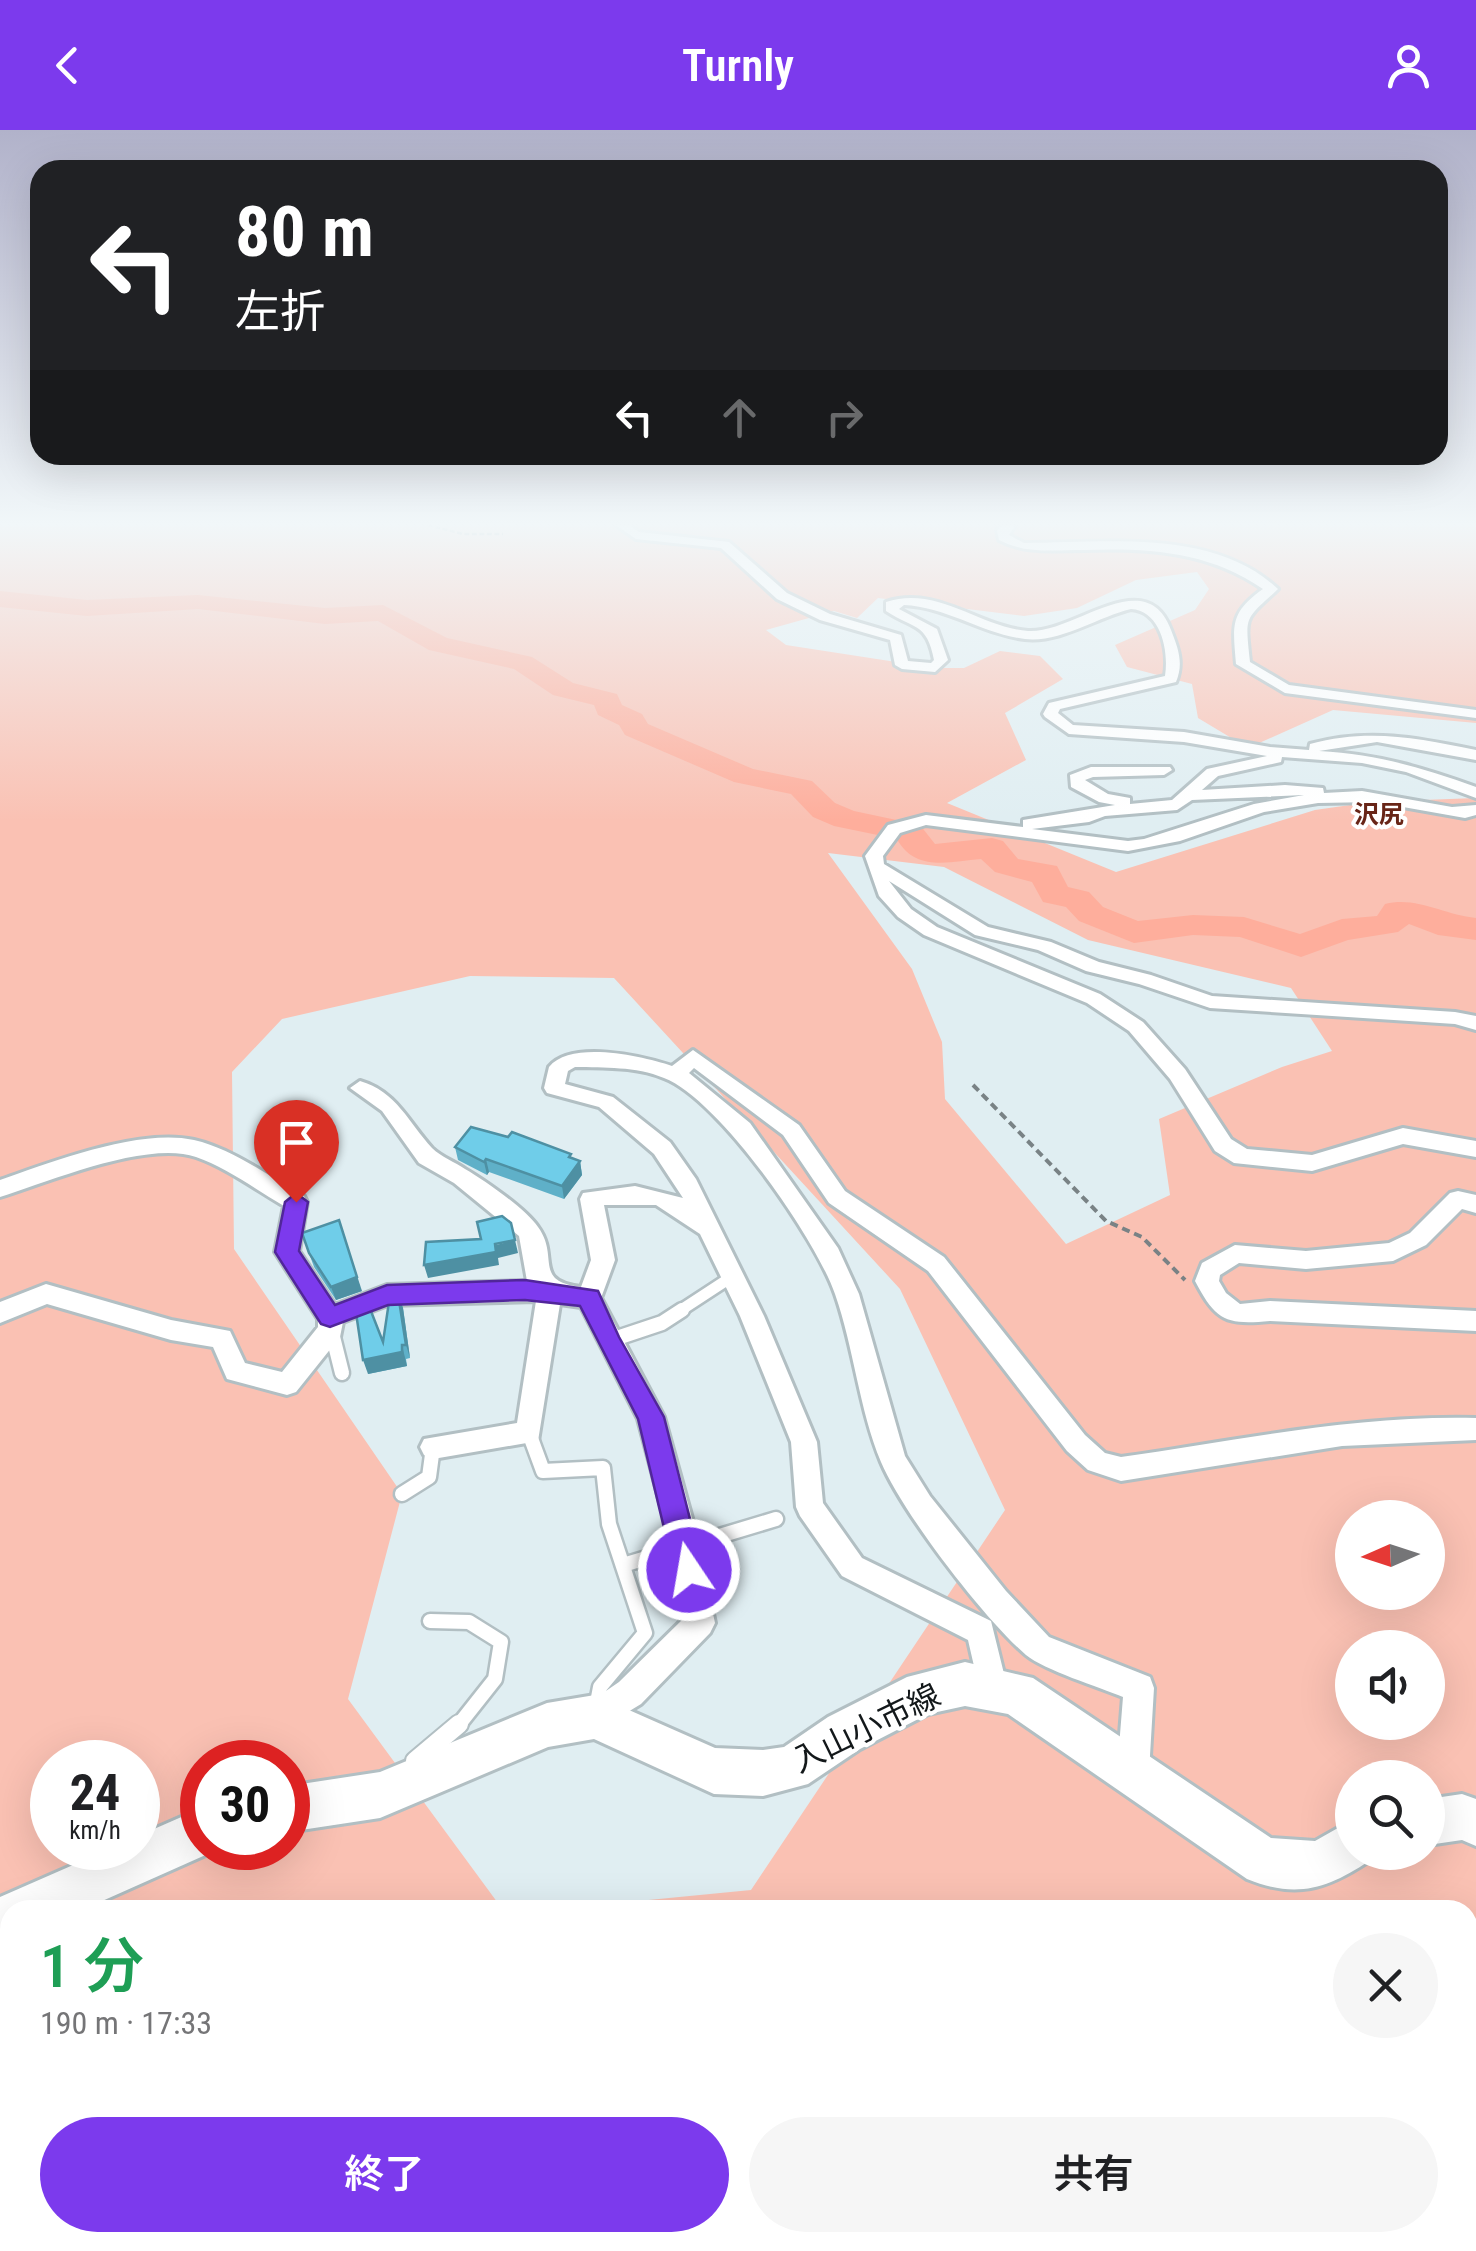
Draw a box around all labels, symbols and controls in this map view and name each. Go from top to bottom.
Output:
icon: back [40,38,95,93]
icon: person [1381,38,1436,93]
text: Turnly [682,39,794,92]
text: 80 m [235,191,374,273]
icon: left [70,200,200,330]
text: 左折 [235,285,325,338]
icon: left [607,390,662,445]
icon: ahead [712,390,767,445]
icon: right [817,390,872,445]
district label: 沢尻 [1354,800,1404,829]
pin [254,1100,339,1203]
icon: arrive [269,1115,324,1170]
north arrow [1335,1500,1445,1610]
map controls [1335,1500,1445,1870]
position arrow [637,1518,741,1622]
button: sound [1335,1630,1445,1740]
street label: 入山小市線 [786,1676,946,1780]
speed limit sign: 30 [180,1740,310,1870]
button: search [1335,1760,1445,1870]
text: 24 [70,1764,120,1822]
text: km/h [69,1816,121,1845]
text: 1 分 [40,1931,144,2002]
button: close [1333,1933,1438,2038]
text: 190 m · 17:33 [40,2004,212,2042]
button: 終了 [40,2117,729,2232]
button: 共有 [749,2117,1438,2232]

